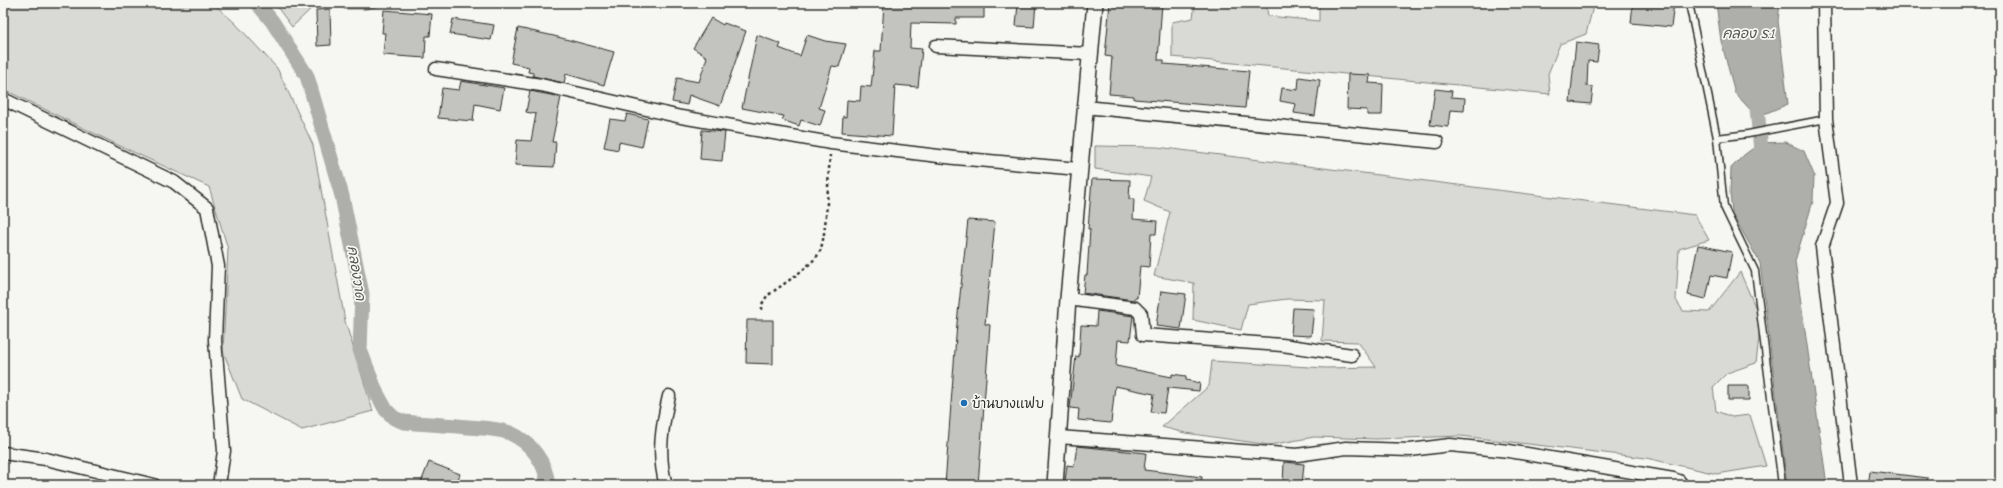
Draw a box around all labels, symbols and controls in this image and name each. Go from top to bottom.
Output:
water label: คลอง ร.1 [1722,25,1776,42]
water label: คลองวาด [344,244,369,303]
place label: บ้านบางแฟบ [972,395,1044,411]
marker: บ้านบางแฟบ [959,398,969,408]

